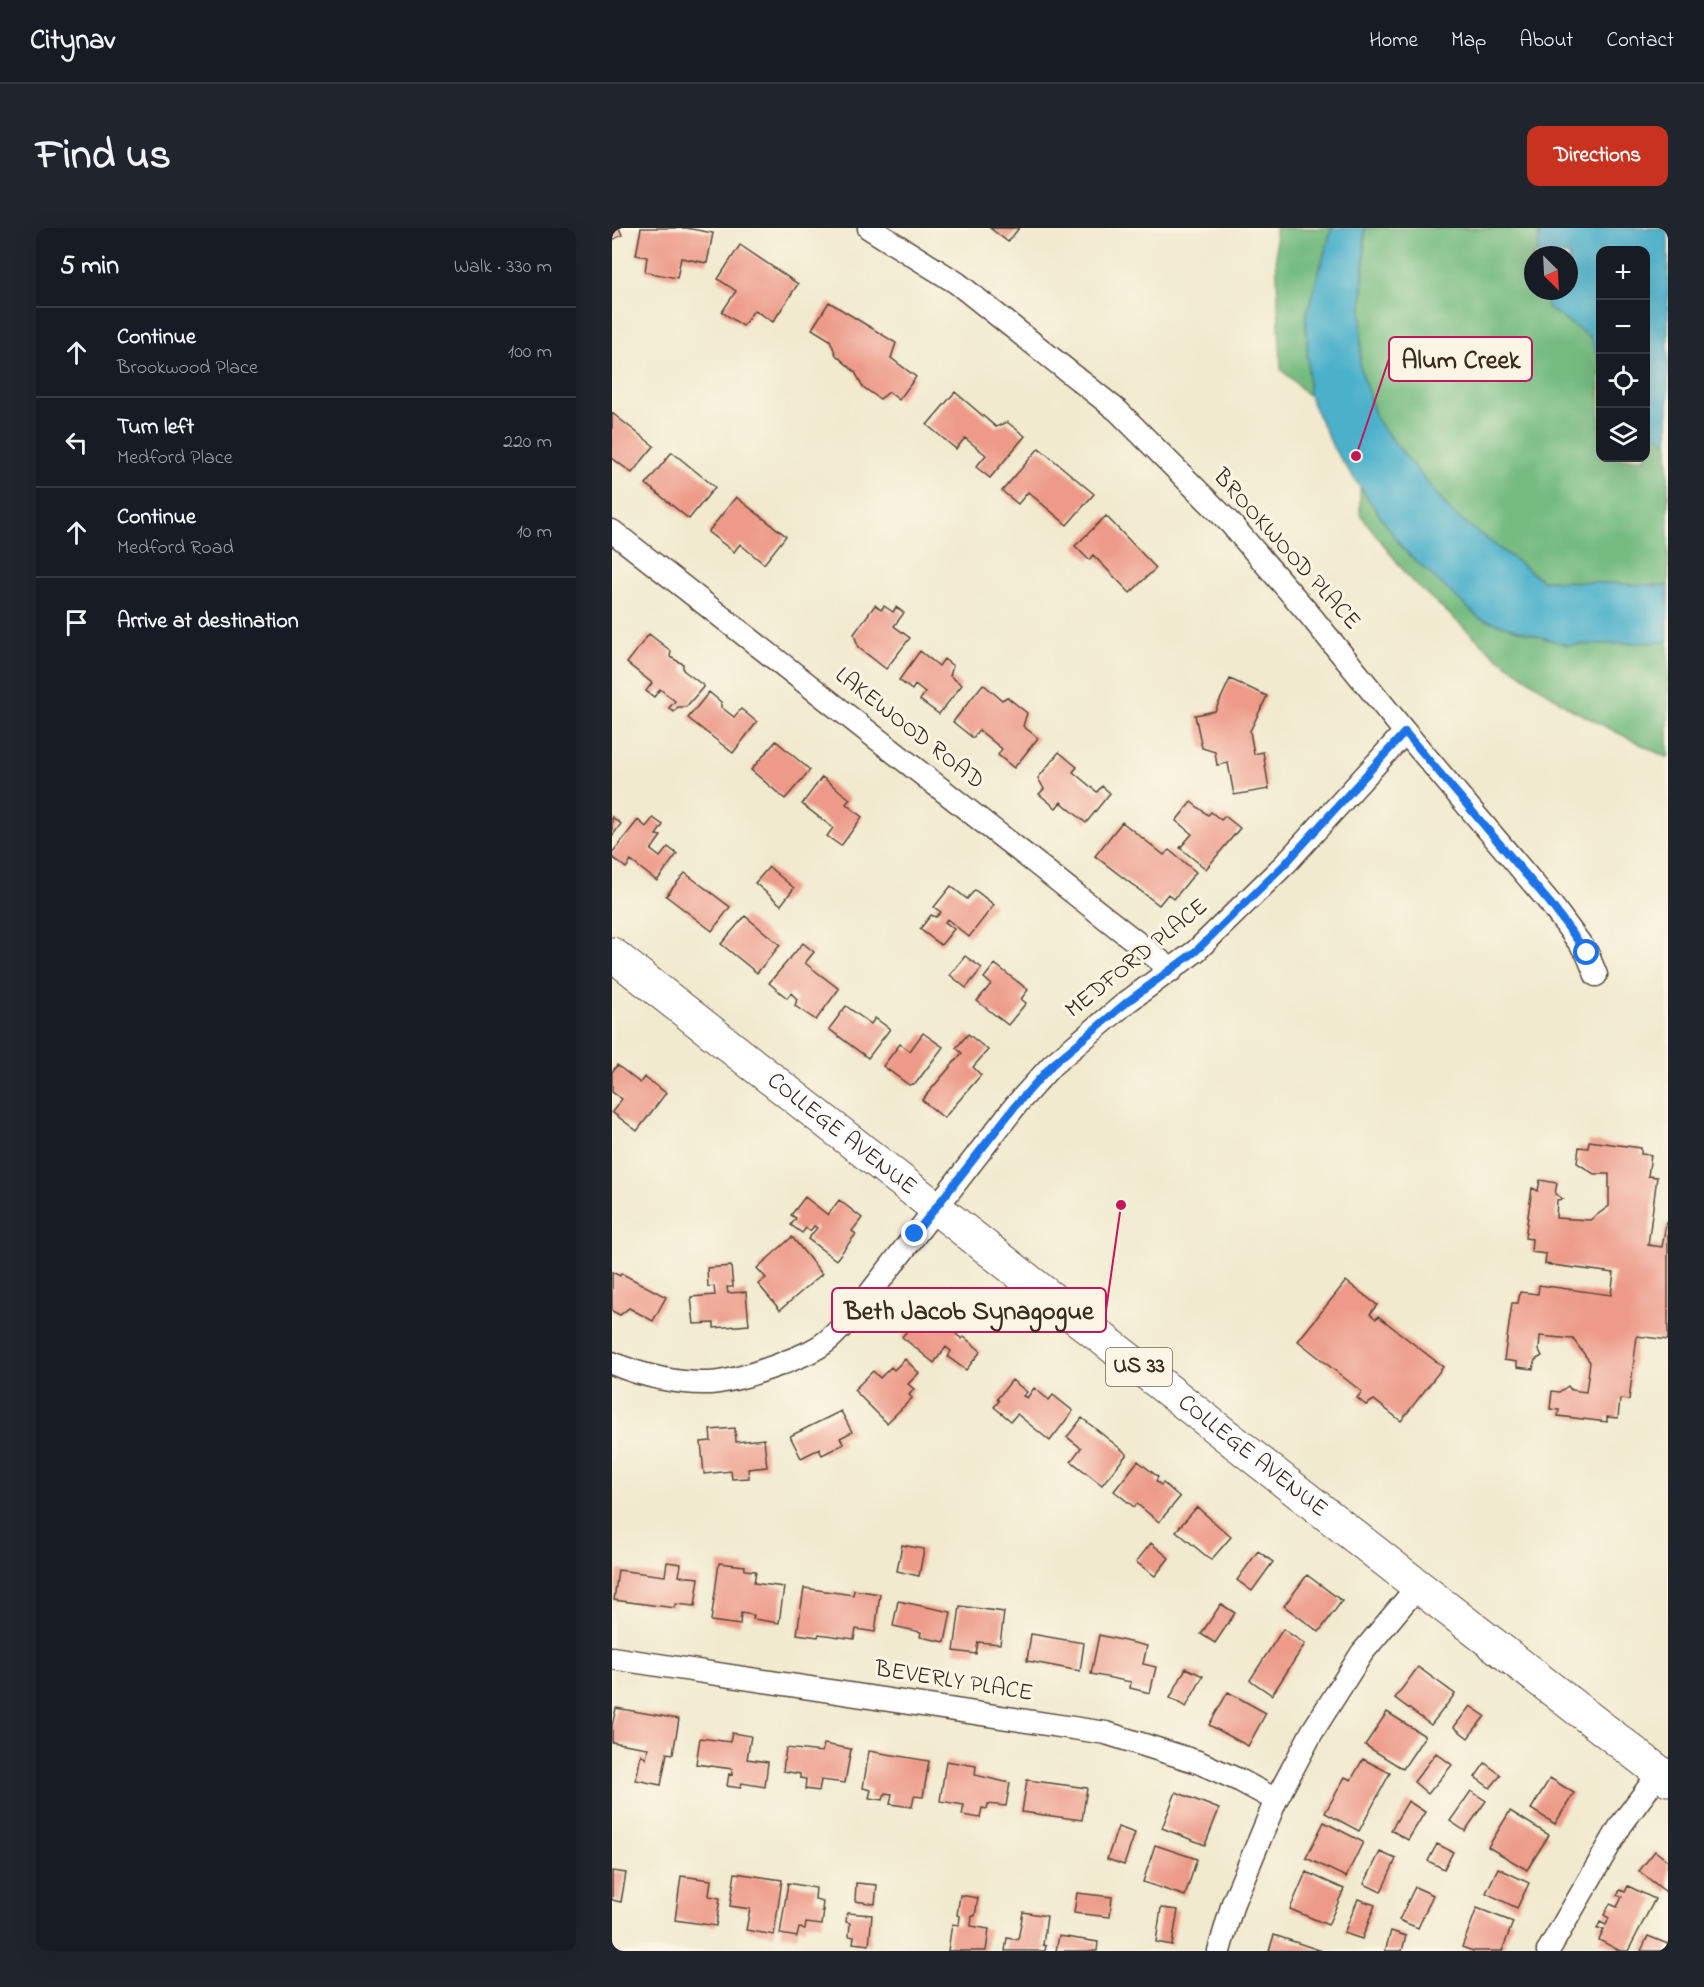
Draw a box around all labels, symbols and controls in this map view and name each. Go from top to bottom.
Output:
text: Citynav [30,21,115,62]
text: Home [1369,26,1418,56]
text: Map [1451,26,1486,56]
text: About [1519,26,1573,56]
text: Contact [1606,26,1674,56]
text: Find us [36,126,171,187]
button: Directions [1527,126,1668,186]
north arrow [1524,246,1578,300]
map controls [1596,246,1650,462]
button: + [1596,246,1650,300]
text: 5 min [60,248,119,286]
text: Walk · 330 m [454,253,552,282]
button: − [1596,300,1650,354]
text: Continue [117,322,196,354]
icon: ahead [60,336,93,369]
callout: Alum Creek [1389,337,1532,381]
text: 100 m [508,338,552,367]
text: Alum Creek [1402,343,1521,381]
text: Brookwood Place [117,354,258,383]
button: locate [1596,354,1650,408]
button: layers [1596,408,1650,462]
text: Turn left [117,412,194,444]
icon: left [60,426,93,459]
text: 220 m [503,428,552,457]
text: Medford Place [117,444,233,473]
street label: BROOKWOOD PLACE [1203,461,1368,639]
text: Continue [117,502,196,534]
icon: ahead [60,516,93,549]
text: 10 m [516,518,552,547]
text: Medford Road [117,534,234,563]
icon: arrive [60,606,93,639]
text: Arrive at destination [117,606,299,638]
street label: LAKEWOOD ROAD [827,659,991,799]
street label: MEDFORD PLACE [1058,890,1216,1028]
route start [1573,939,1599,965]
street label: COLLEGE AVENUE [759,1064,924,1204]
route end [901,1220,927,1246]
callout: Beth Jacob Synagogue [832,1288,1106,1332]
text: Beth Jacob Synagogue [843,1294,1095,1333]
road number: US 33 [1106,1348,1172,1386]
street label: COLLEGE AVENUE [1170,1386,1335,1526]
street label: BEVERLY PLACE [871,1652,1036,1712]

